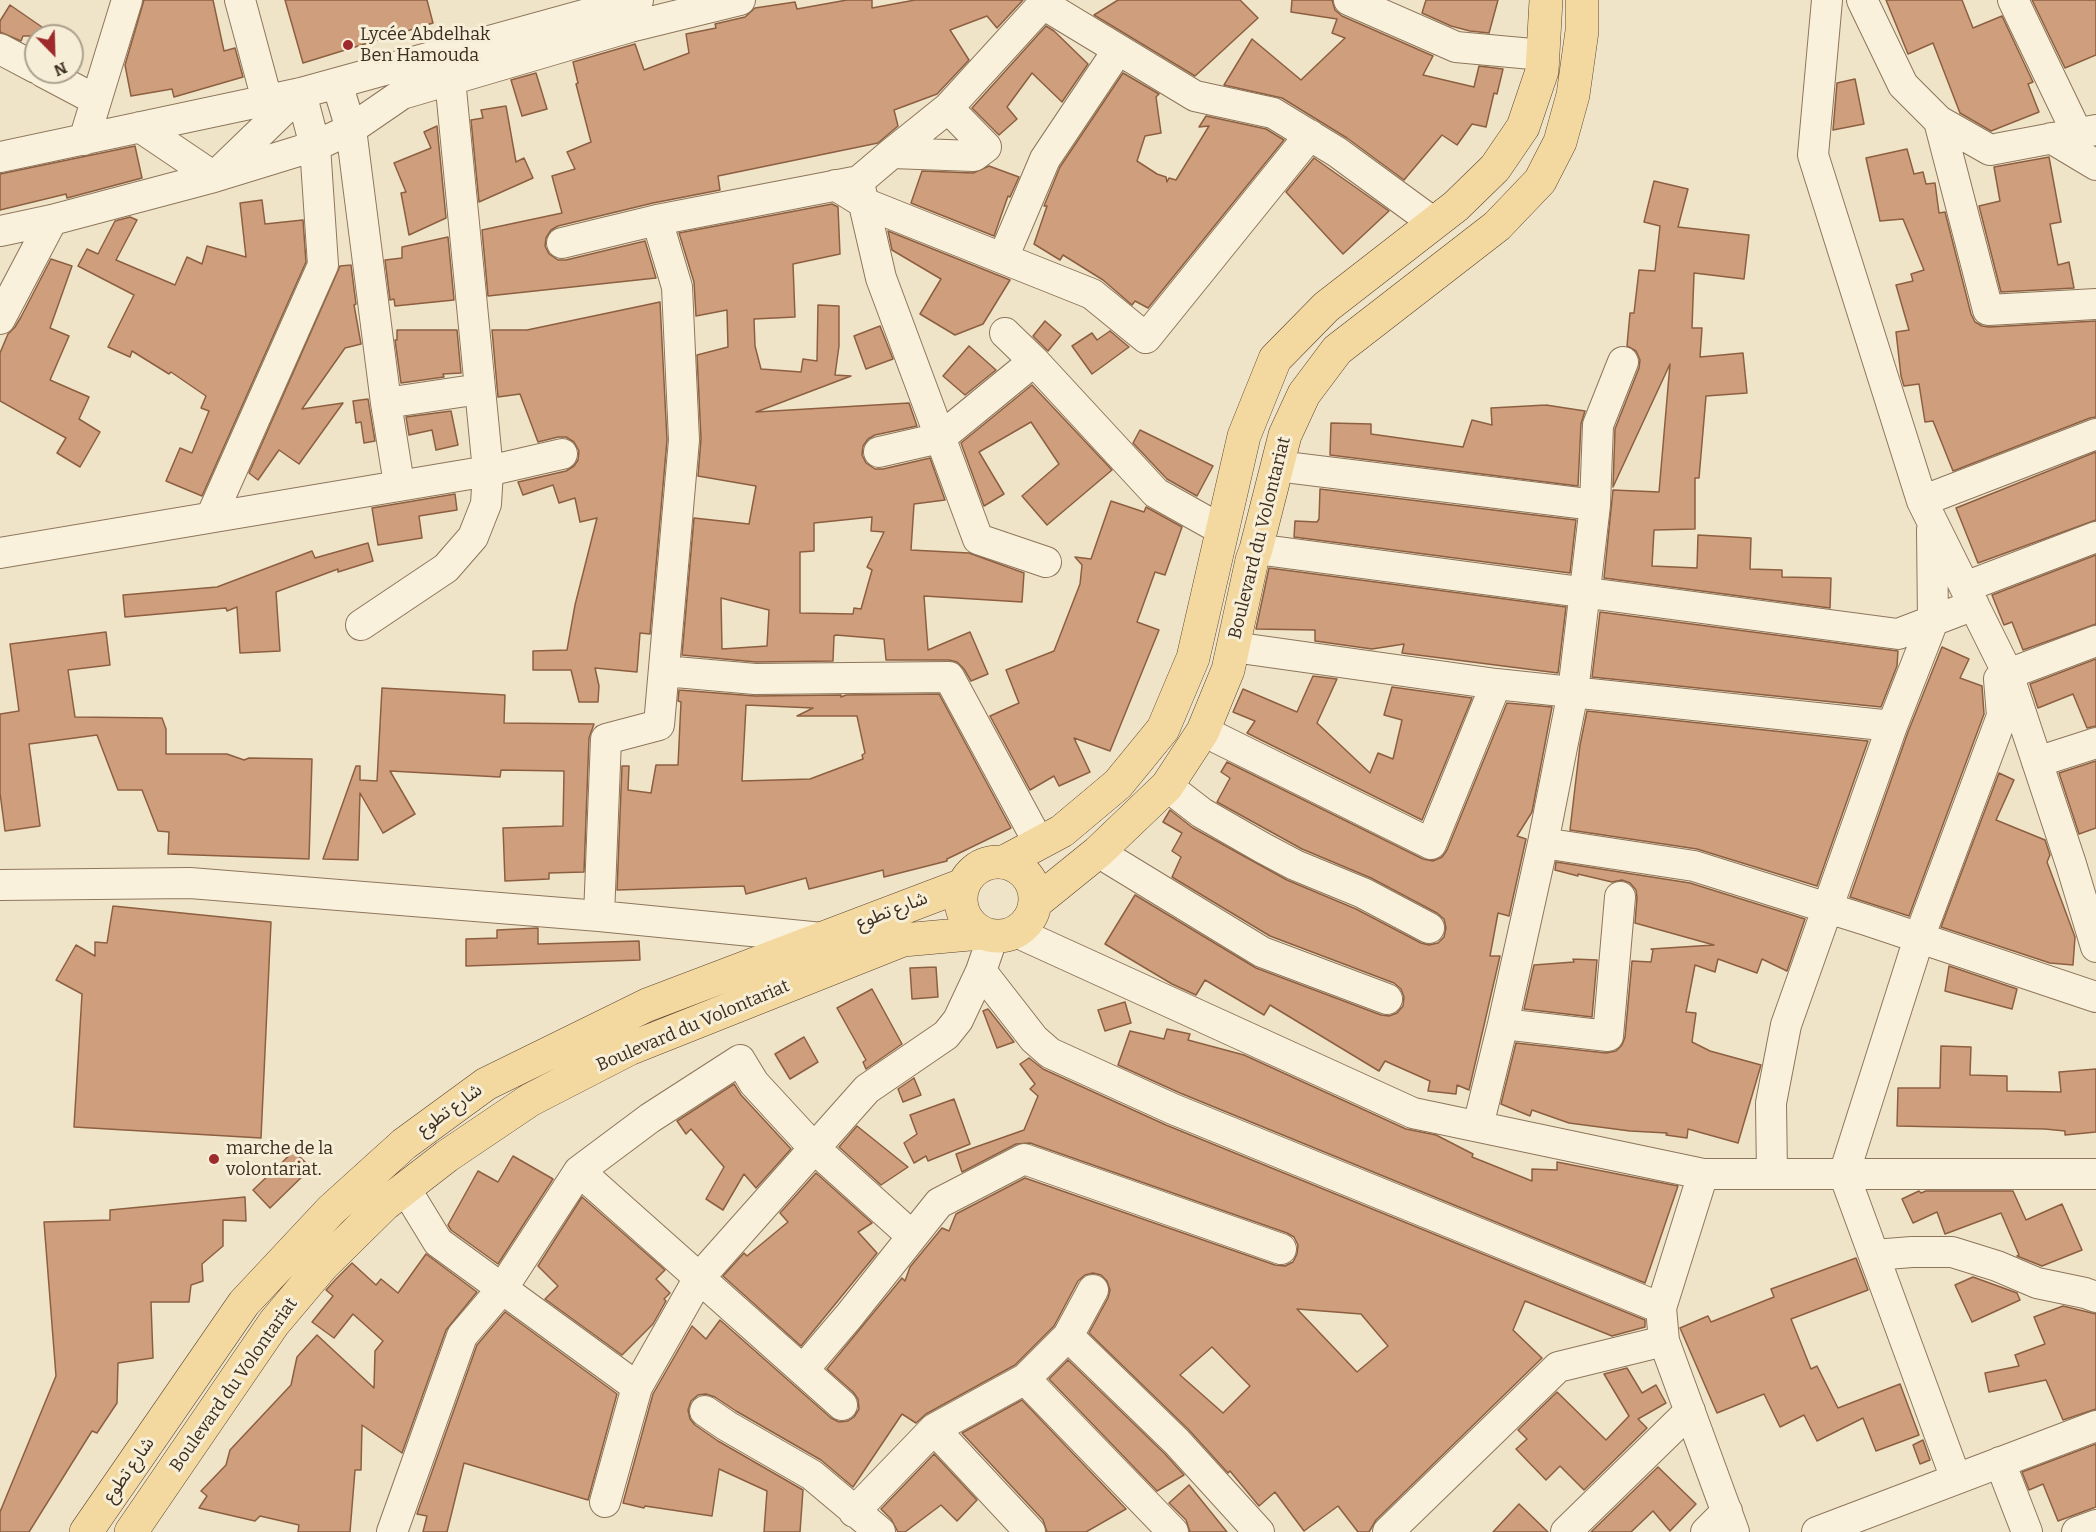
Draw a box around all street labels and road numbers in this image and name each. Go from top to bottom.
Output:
street label: Boulevard du Volontariat [1224,435,1296,641]
street label: شارع تطوع [853,888,931,934]
street label: Boulevard du Volontariat [593,975,793,1077]
street label: شارع تطوع [414,1079,486,1141]
street label: Boulevard du Volontariat [166,1294,302,1476]
street label: شارع تطوع [99,1433,159,1507]

